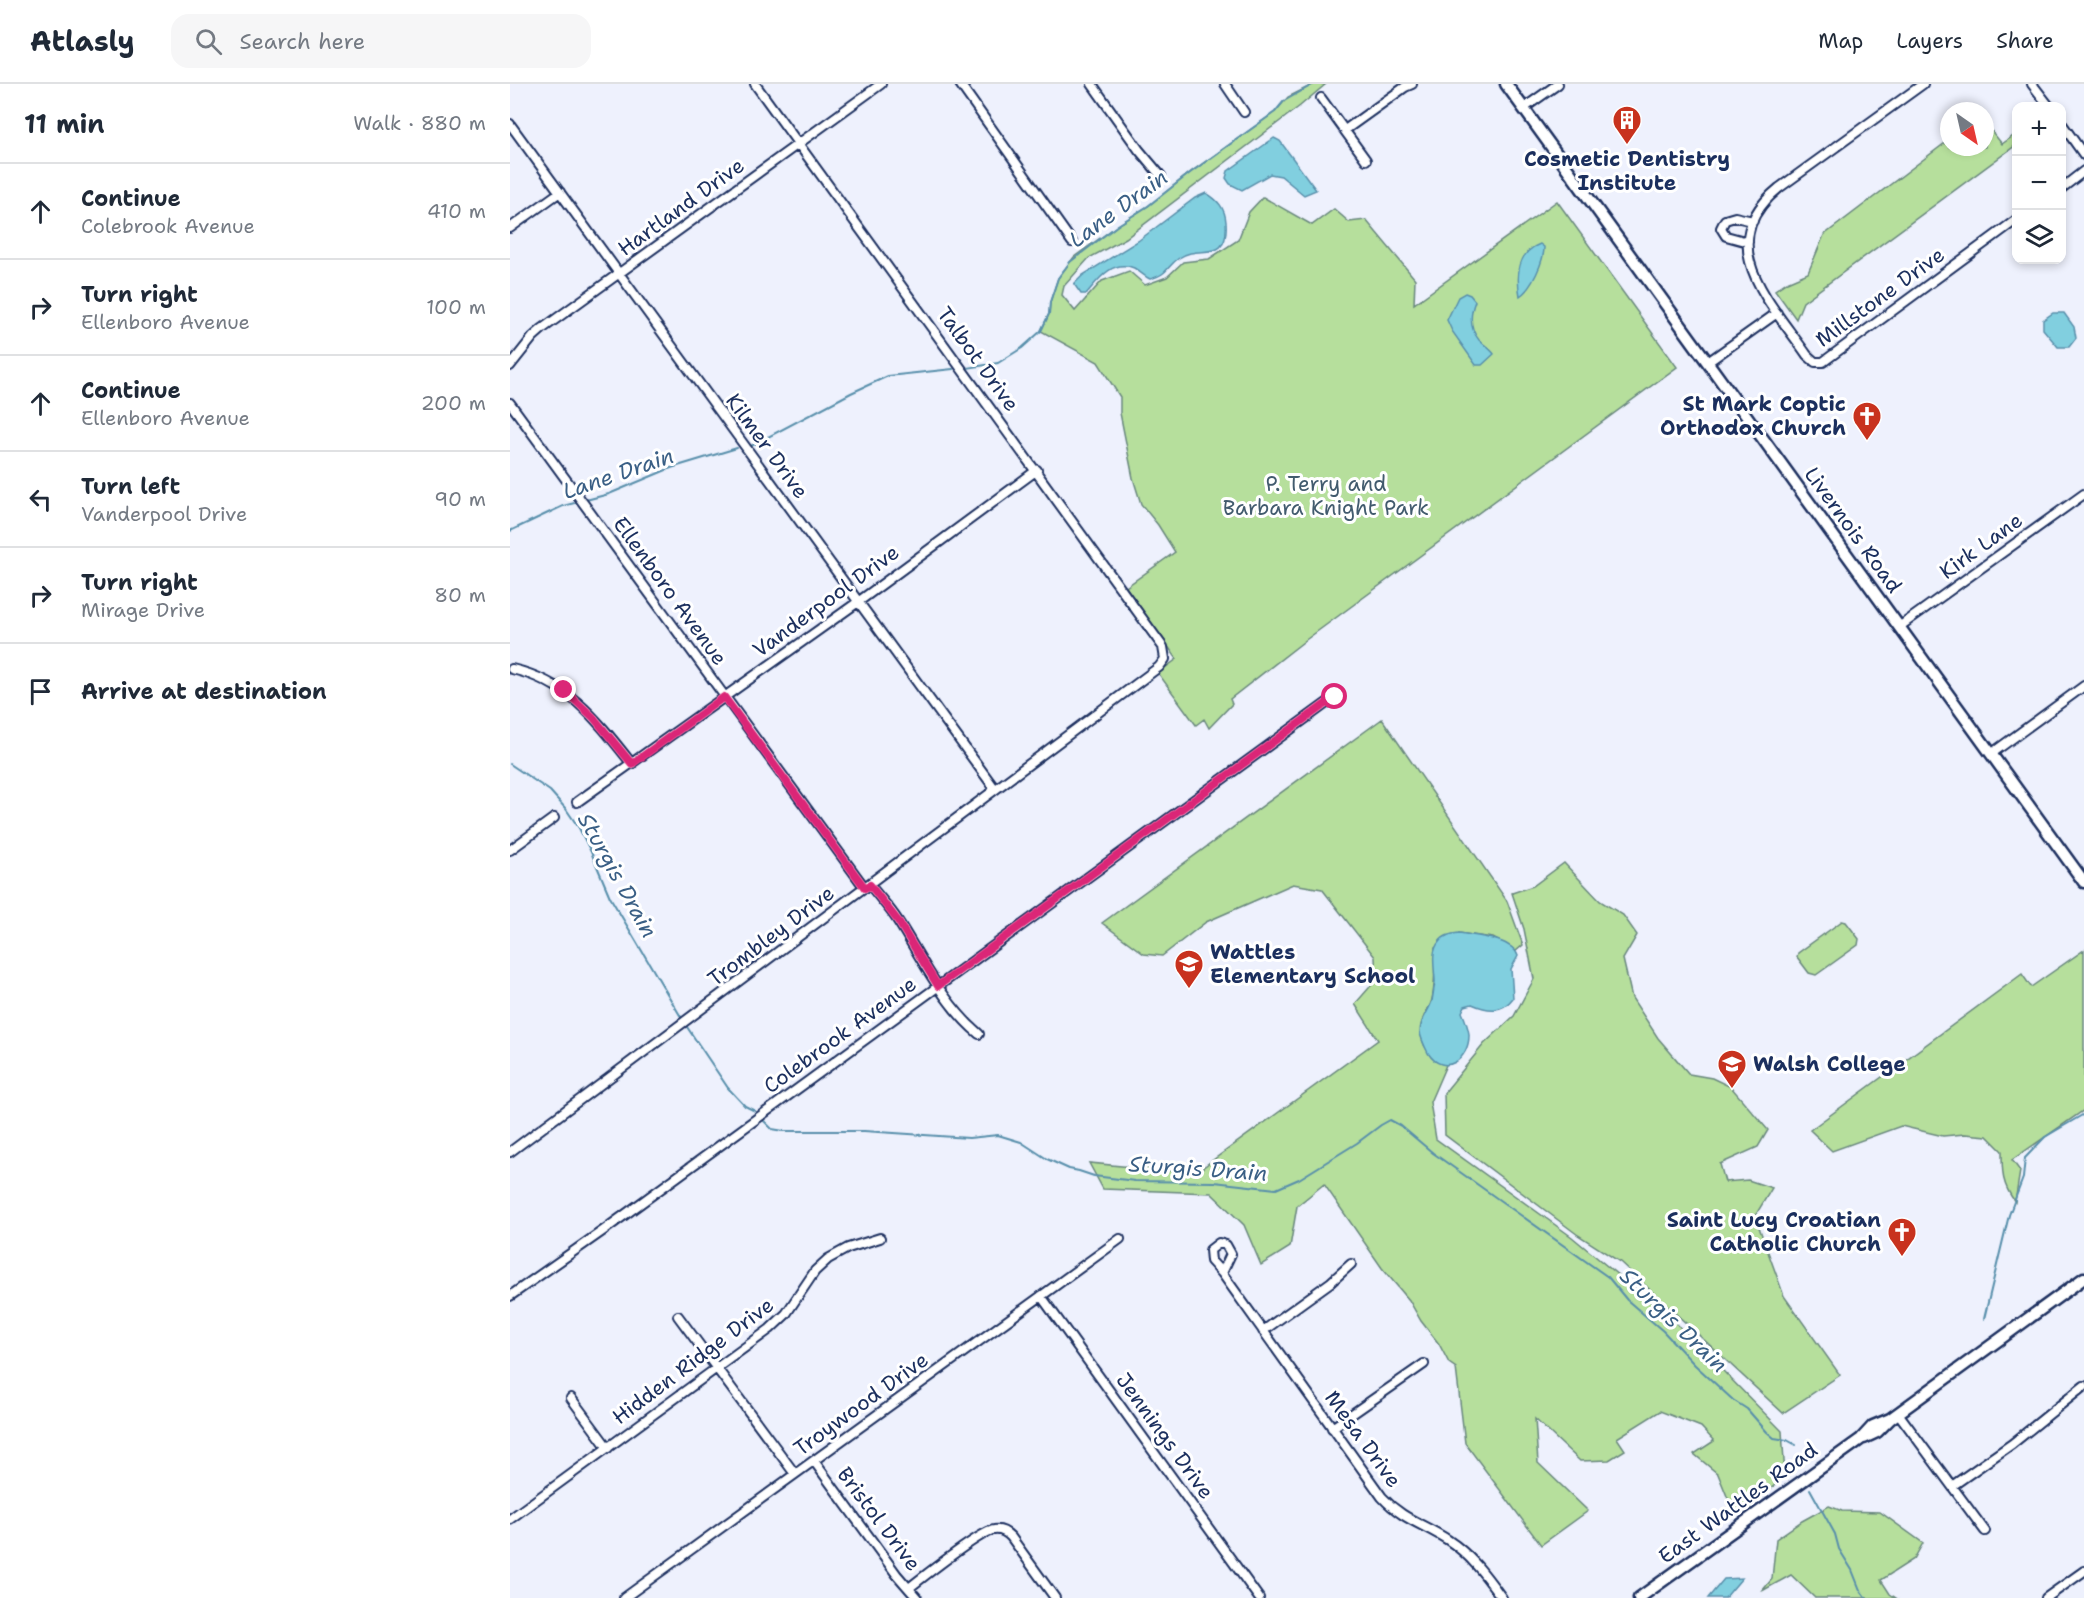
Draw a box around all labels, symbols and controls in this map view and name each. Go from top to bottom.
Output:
search box [171,14,591,68]
text: Atlasly [30,22,135,60]
icon: search [192,25,225,58]
text: Search here [240,27,365,56]
text: Map [1818,27,1863,55]
text: Layers [1896,27,1963,55]
text: Share [1996,27,2054,55]
north arrow [1940,102,1994,156]
map controls [2012,102,2066,264]
button: + [2012,102,2066,156]
building icon: Cosmetic Dentistry Institute [1611,104,1643,146]
text: 11 min [24,106,105,141]
text: Walk · 880 m [353,110,486,136]
place label: Cosmetic Dentistry Institute [1524,145,1730,197]
street label: Hartland Drive [612,152,750,262]
button: − [2012,156,2066,210]
water label: Lane Drain [1063,163,1174,254]
text: Continue [81,184,181,213]
icon: ahead [24,195,57,228]
text: 410 m [427,198,486,224]
button: layers [2012,210,2066,264]
text: Colebrook Avenue [81,213,255,239]
street label: Millstone Drive [1810,241,1950,353]
text: Turn right [81,280,198,309]
icon: right [24,291,57,324]
text: 100 m [426,294,486,320]
street label: Talbot Drive [931,301,1025,417]
text: Ellenboro Avenue [81,309,250,335]
text: Continue [81,376,181,405]
icon: ahead [24,387,57,420]
street label: Kilmer Drive [719,388,815,504]
text: 200 m [421,390,486,416]
place label: St Mark Coptic Orthodox Church [1660,390,1846,442]
church icon: St Mark Coptic Orthodox Church [1851,400,1883,442]
text: Ellenboro Avenue [81,405,250,431]
water label: Lane Drain [559,441,677,506]
street label: Livernois Road [1798,461,1908,599]
park label: P. Terry and Barbara Knight Park [1223,470,1429,522]
text: Turn left [81,472,180,501]
icon: left [24,483,57,516]
text: 90 m [434,486,486,512]
text: Vanderpool Drive [81,501,247,527]
street label: Kirk Lane [1934,506,2028,586]
street label: Ellenboro Avenue [607,511,733,671]
street label: Vanderpool Drive [747,538,905,664]
text: Turn right [81,568,198,597]
icon: right [24,579,57,612]
text: 80 m [434,582,486,608]
text: Mirage Drive [81,597,205,623]
icon: arrive [24,675,57,708]
route end [550,676,576,702]
text: Arrive at destination [81,677,327,706]
route start [1321,683,1347,709]
water label: Sturgis Drain [571,807,664,943]
street label: Trombley Drive [702,879,840,993]
place label: Wattles Elementary School [1210,938,1415,990]
school or university icon: Wattles Elementary School [1173,948,1205,990]
street label: Colebrook Avenue [758,970,922,1100]
school or university icon: Walsh College [1716,1048,1748,1090]
place label: Walsh College [1753,1050,1906,1078]
water label: Sturgis Drain [1128,1149,1268,1188]
place label: Saint Lucy Croatian Catholic Church [1667,1206,1881,1258]
church icon: Saint Lucy Croatian Catholic Church [1886,1216,1918,1258]
water label: Sturgis Drain [1614,1262,1734,1379]
street label: Hidden Ridge Drive [607,1291,779,1431]
street label: Troywood Drive [788,1346,934,1462]
street label: Jennings Drive [1110,1367,1220,1505]
street label: Mesa Drive [1318,1385,1408,1493]
street label: East Wattles Road [1653,1436,1823,1570]
street label: Bristol Drive [831,1461,927,1577]

